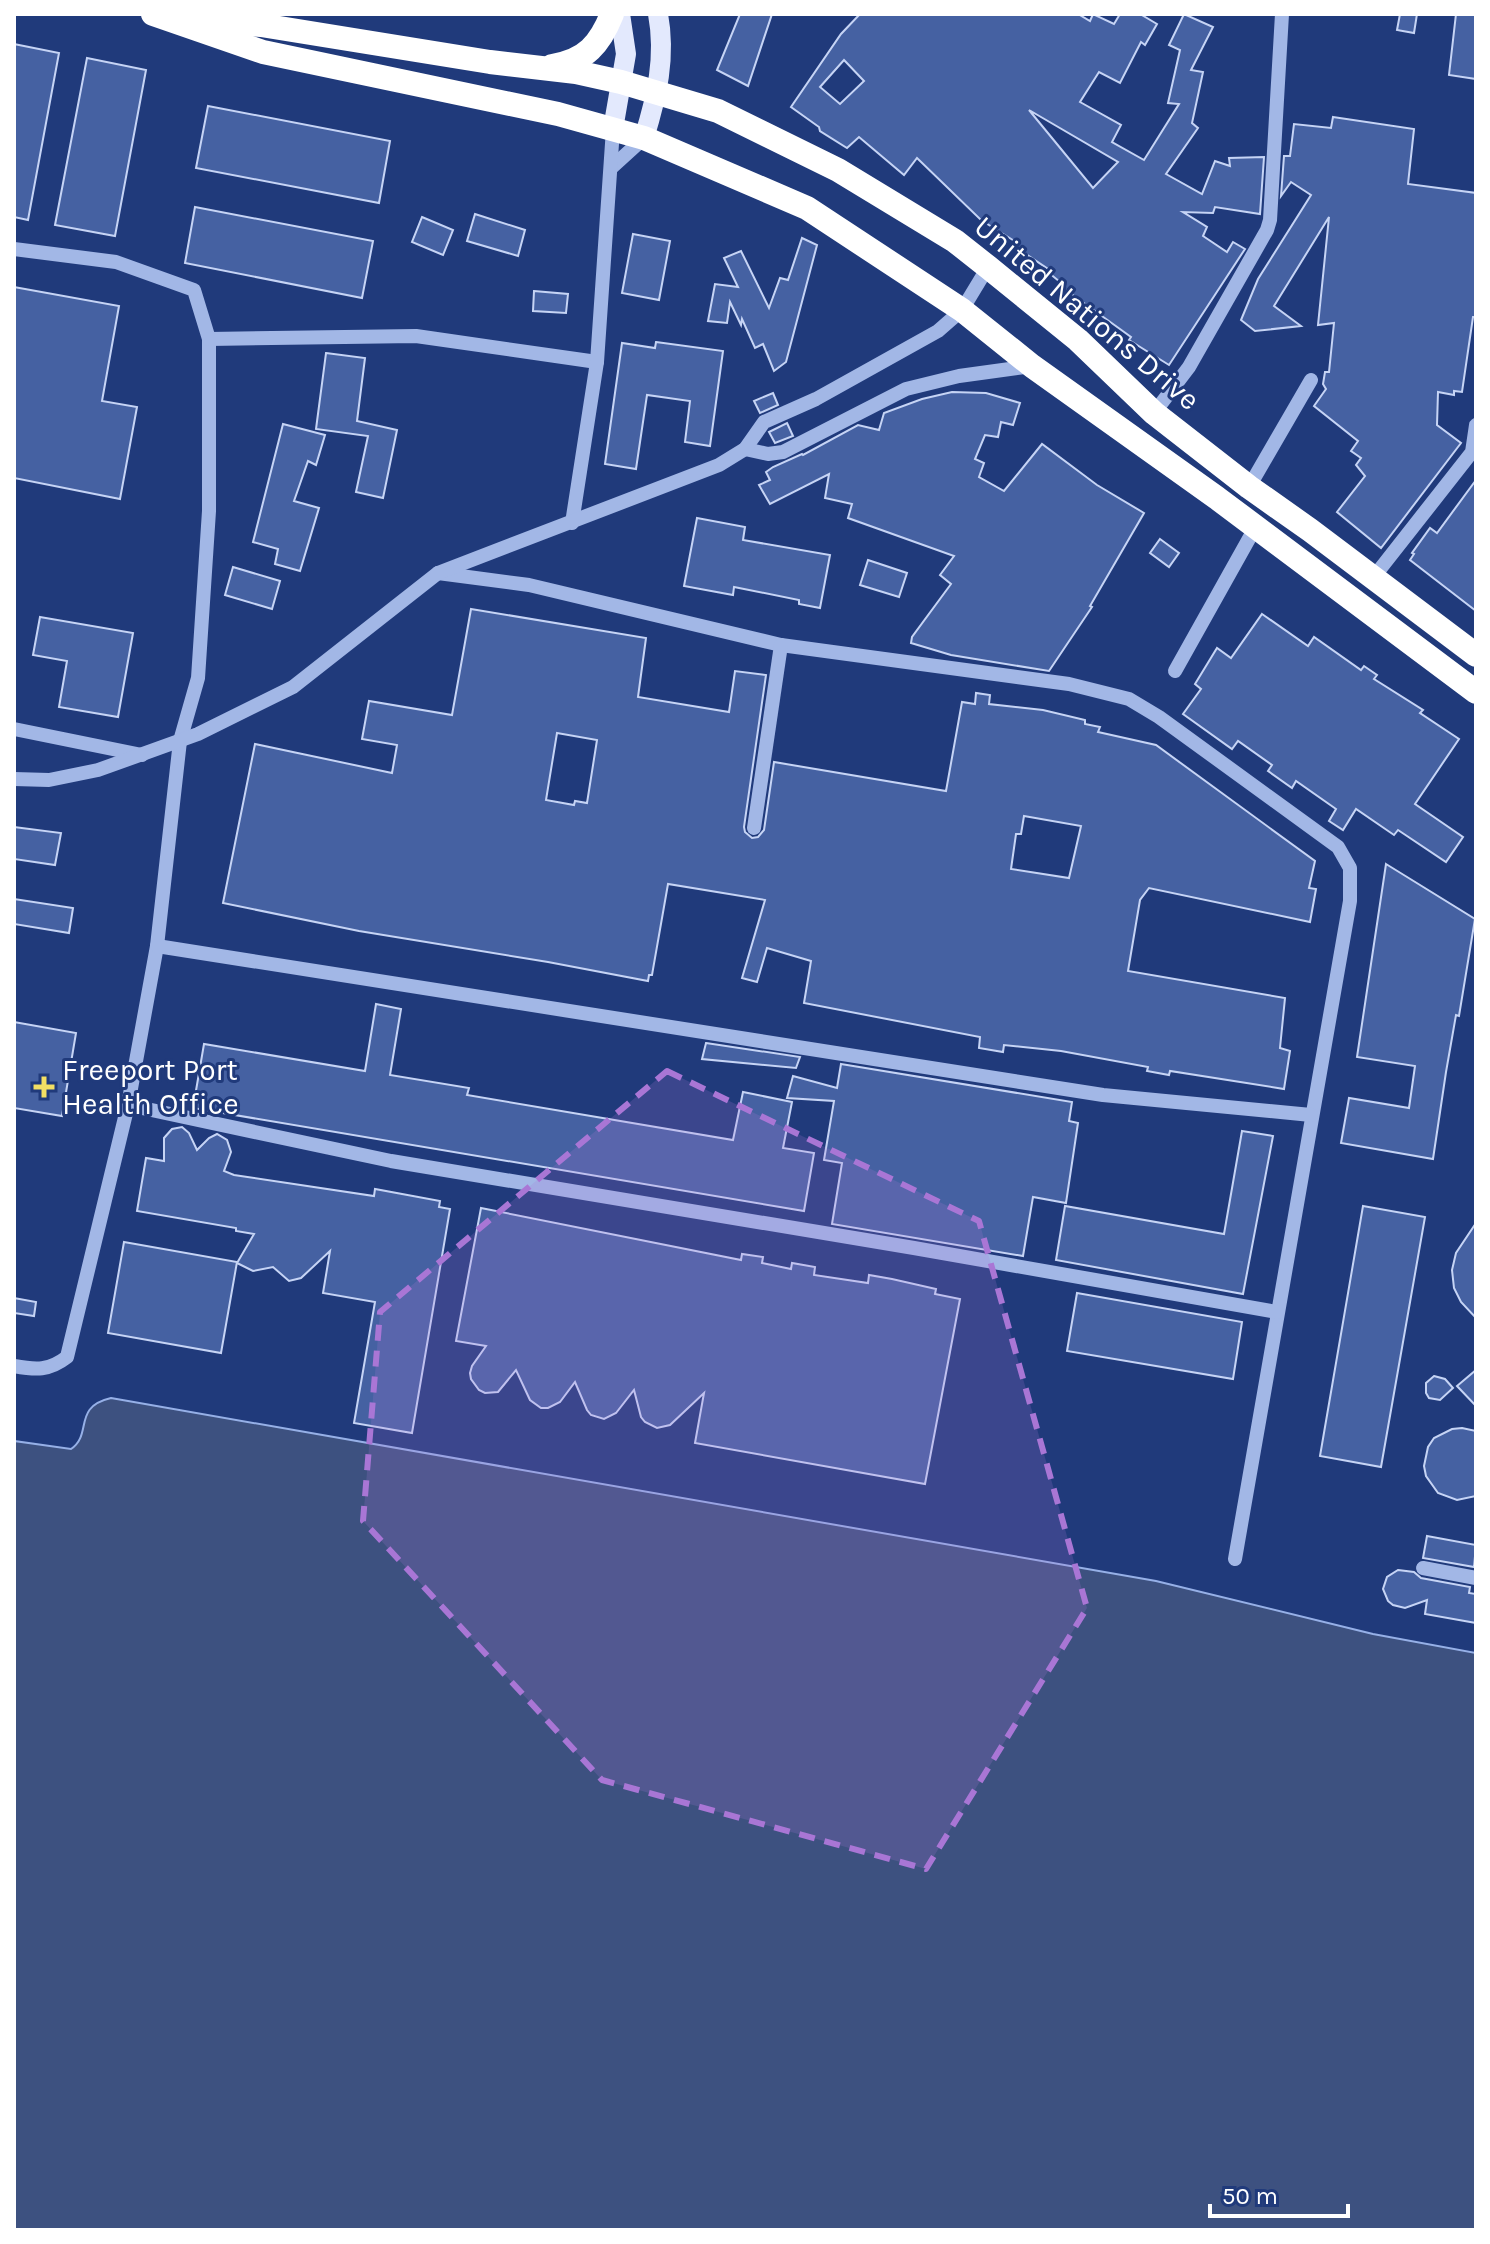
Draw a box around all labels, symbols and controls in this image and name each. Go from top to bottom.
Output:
street label: United Nations Drive [967,208,1207,418]
place label: Freeport Port Health Office [62,1052,239,1122]
marker: Freeport Port Health Office [33,1076,55,1098]
scale bar [1210,2168,1348,2218]
text: 50 m [1222,2182,1278,2210]

